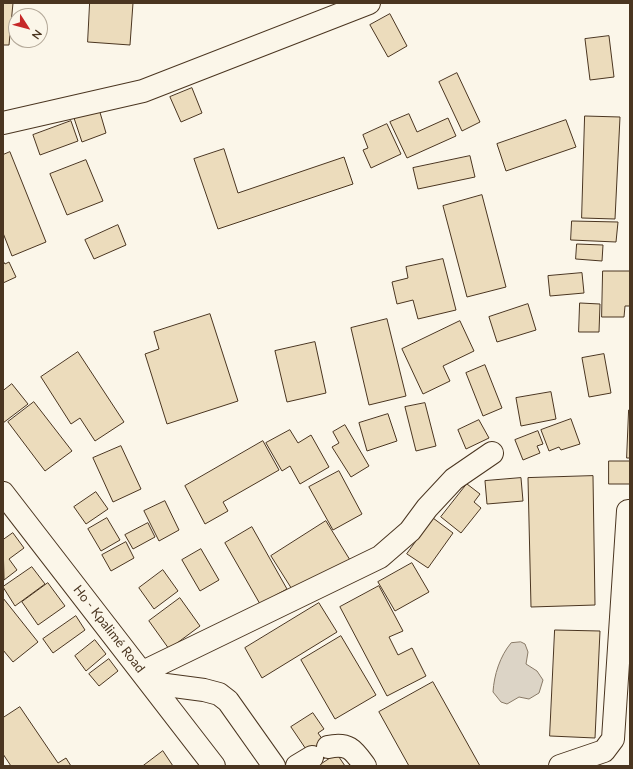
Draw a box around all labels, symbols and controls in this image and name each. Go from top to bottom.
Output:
north arrow [8,8,48,48]
text: N [30,28,45,42]
street label: Ho - Kpalimé Road [70,582,148,676]

